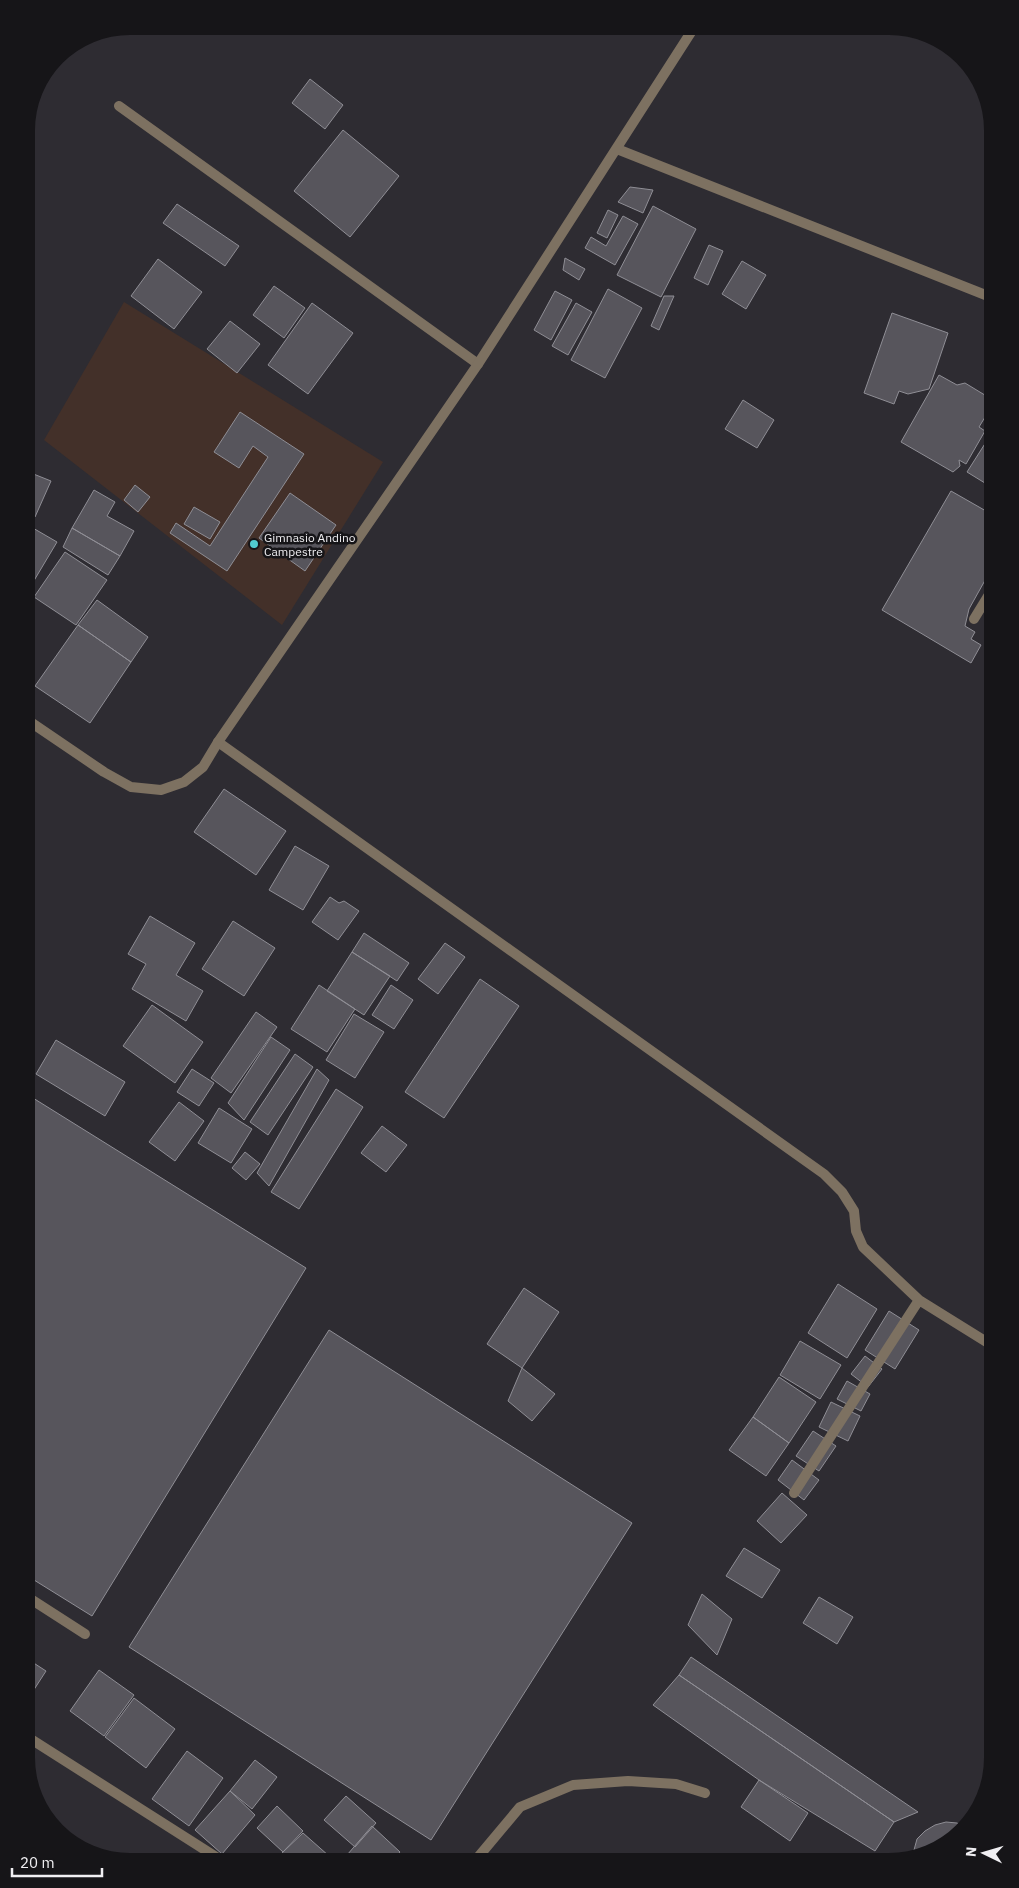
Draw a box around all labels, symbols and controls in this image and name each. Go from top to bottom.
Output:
place label: Gimnasio Andino Campestre [264,530,356,559]
marker: Gimnasio Andino Campestre [248,538,260,550]
north arrow [959,1828,1009,1878]
scale bar [12,1846,102,1878]
text: N [962,1846,980,1858]
text: 20 m [20,1853,55,1872]

